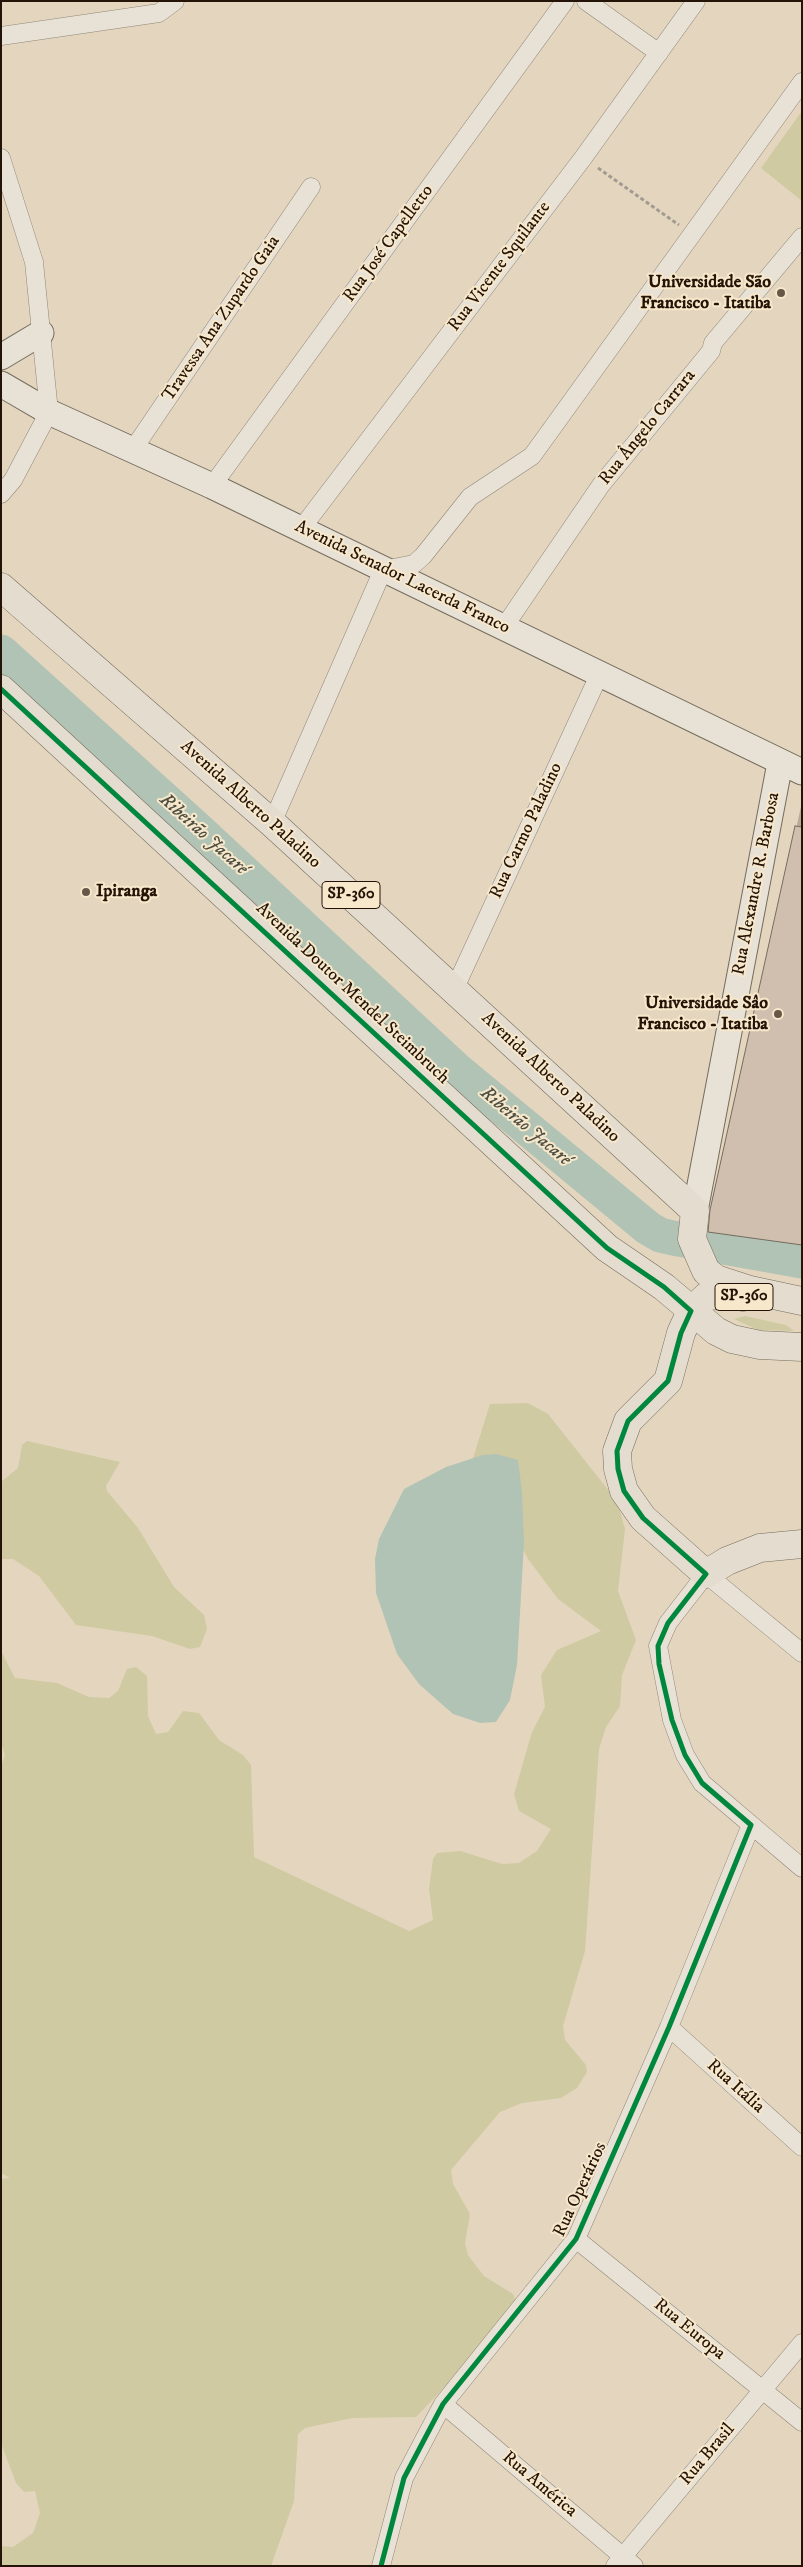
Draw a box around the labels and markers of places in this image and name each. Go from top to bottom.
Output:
place label: Universidade São Francisco - Itatiba [640,272,771,314]
marker: Universidade São Francisco - Itatiba [775,287,787,299]
place label: Ipiranga [96,881,157,903]
marker: Ipiranga [80,886,92,898]
place label: Universidade Sâo Francisco - Itatiba [637,993,768,1036]
marker: Universidade Sâo Francisco - Itatiba [772,1008,784,1020]

